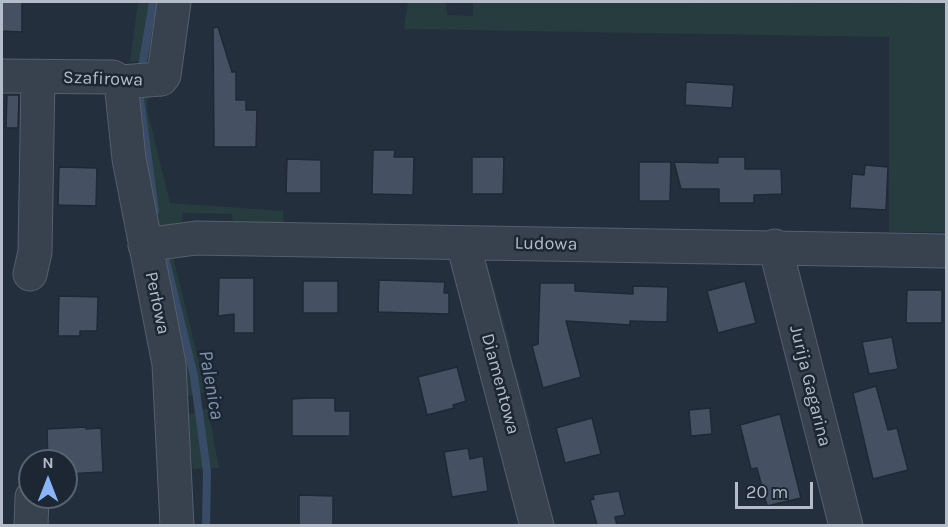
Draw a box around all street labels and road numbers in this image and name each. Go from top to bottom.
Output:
street label: Szafirowa [63,67,143,91]
street label: Ludowa [514,233,578,255]
street label: Perłowa [140,270,174,336]
street label: Jurija Gagarina [785,323,835,449]
street label: Diamentowa [476,331,524,437]

